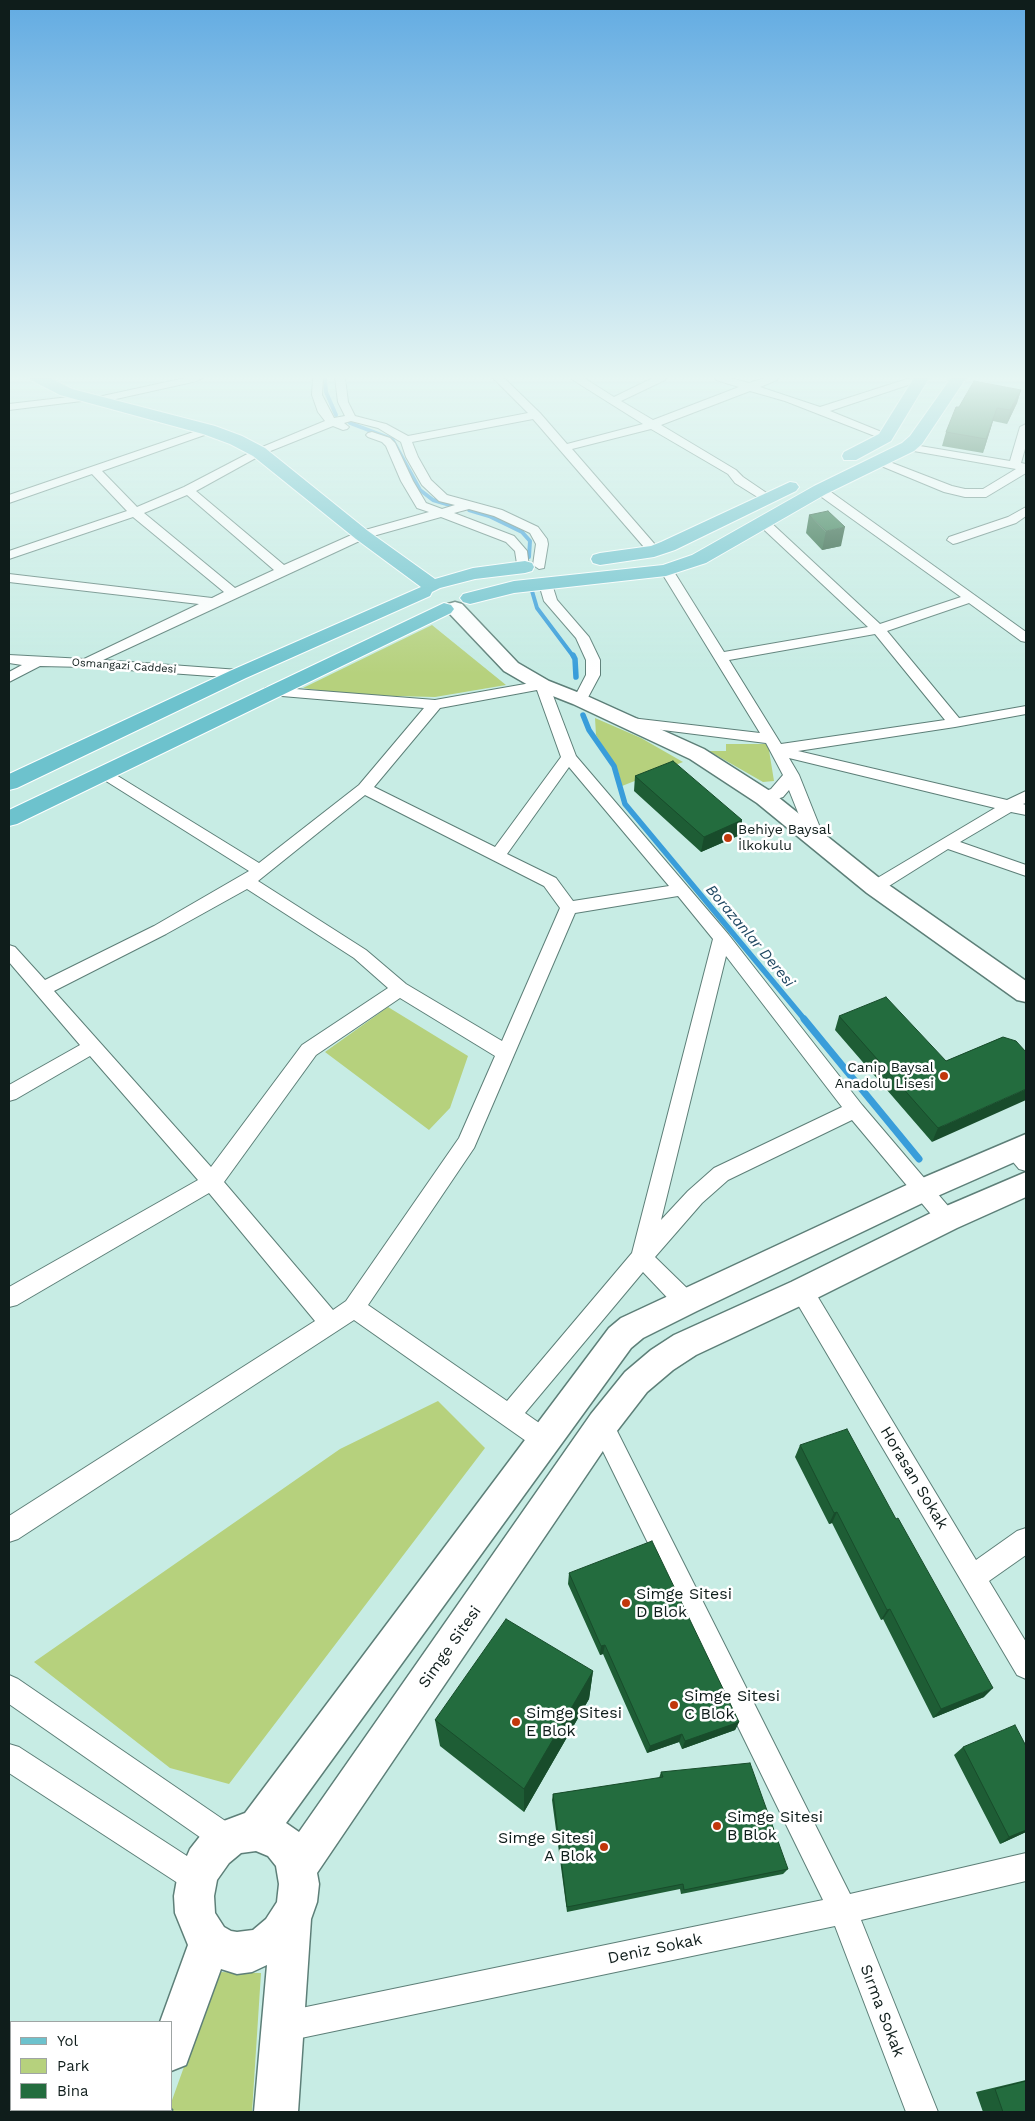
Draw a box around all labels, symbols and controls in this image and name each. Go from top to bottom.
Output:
street label: Osmangazi Caddesi [71,656,177,676]
place label: Behiye Baysal İlkokulu [738,822,831,854]
marker: Behiye Baysal İlkokulu [722,832,734,844]
water label: Borazanlar Deresi [702,881,798,991]
place label: Canip Baysal Anadolu Lisesi [835,1060,934,1092]
marker: Canip Baysal Anadolu Lisesi [938,1070,950,1082]
street label: Horasan Sokak [876,1423,952,1533]
place label: Simge Sitesi D Blok [636,1584,732,1622]
marker: Simge Sitesi D Blok [620,1597,632,1609]
street label: Simge Sitesi [415,1602,485,1692]
place label: Simge Sitesi C Blok [684,1686,780,1724]
marker: Simge Sitesi C Blok [668,1699,680,1711]
place label: Simge Sitesi E Blok [526,1703,622,1741]
marker: Simge Sitesi E Blok [510,1716,522,1728]
place label: Simge Sitesi B Blok [727,1807,823,1845]
marker: Simge Sitesi B Blok [711,1820,723,1832]
place label: Simge Sitesi A Blok [498,1828,594,1866]
marker: Simge Sitesi A Blok [598,1841,610,1853]
street label: Deniz Sokak [606,1930,704,1968]
street label: Sırma Sokak [856,1962,908,2060]
legend [10,2021,172,2111]
text: Yol [57,2032,78,2050]
text: Park [57,2057,89,2075]
text: Bina [57,2082,89,2100]

